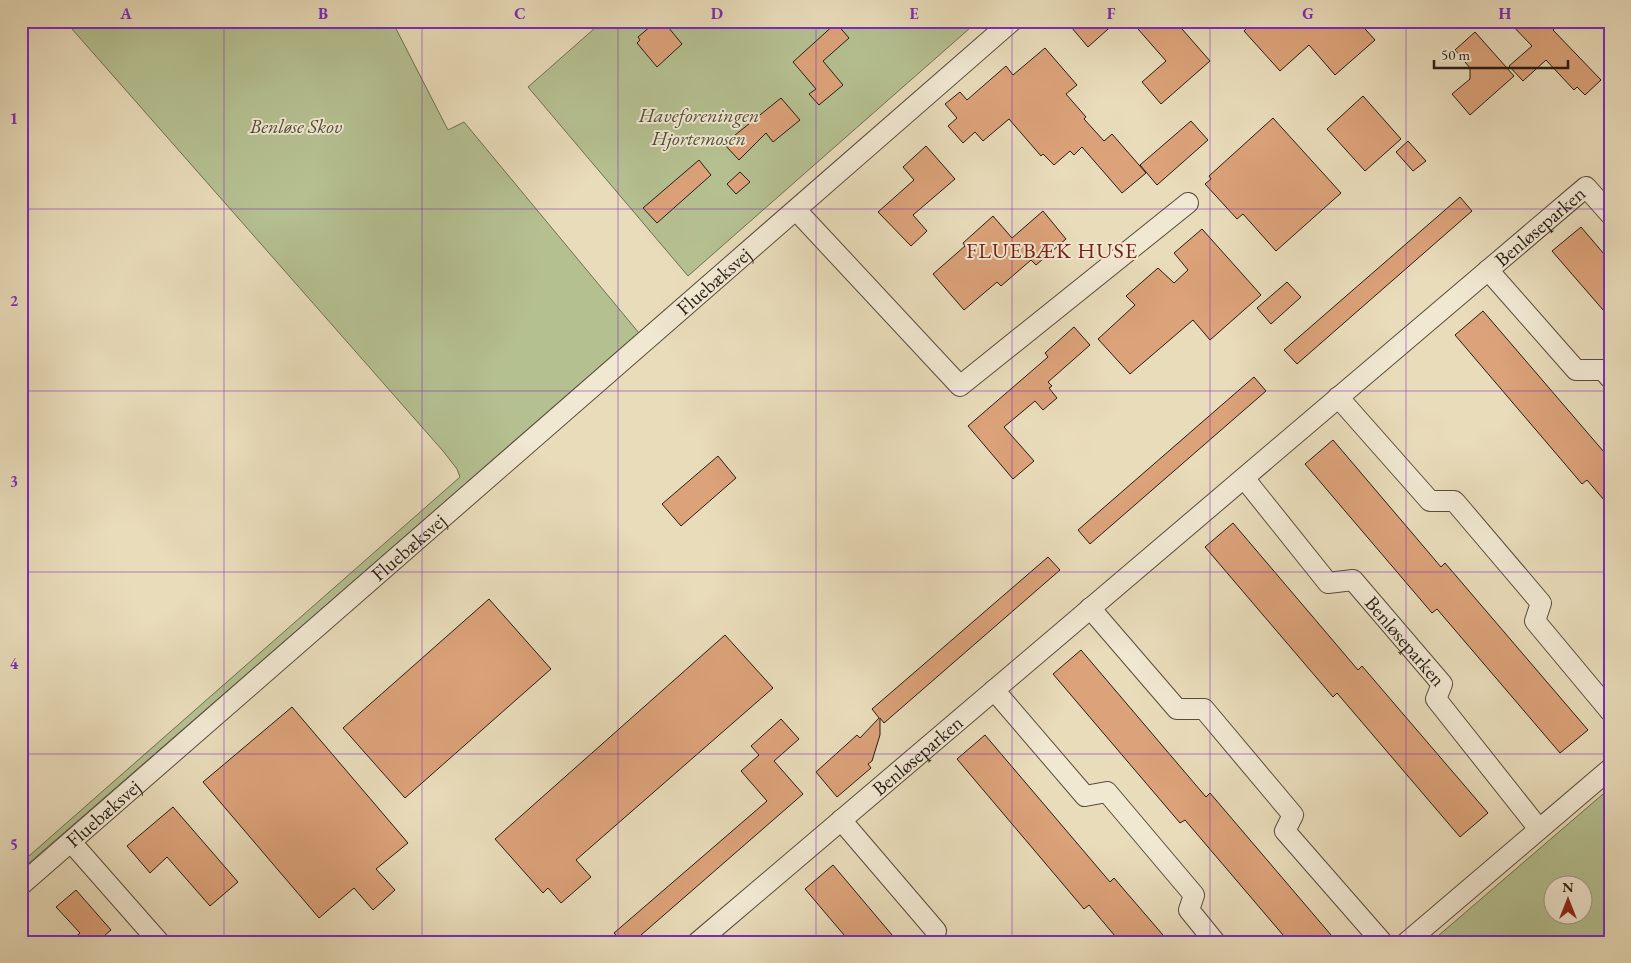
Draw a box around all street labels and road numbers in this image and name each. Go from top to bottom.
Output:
street label: Benløseparken [1489,180,1591,272]
street label: Fluebæksvej [671,241,757,321]
street label: Fluebæksvej [366,508,451,587]
street label: Benløseparken [1359,590,1452,692]
street label: Benløseparken [867,709,969,801]
street label: Fluebæksvej [60,774,146,853]

